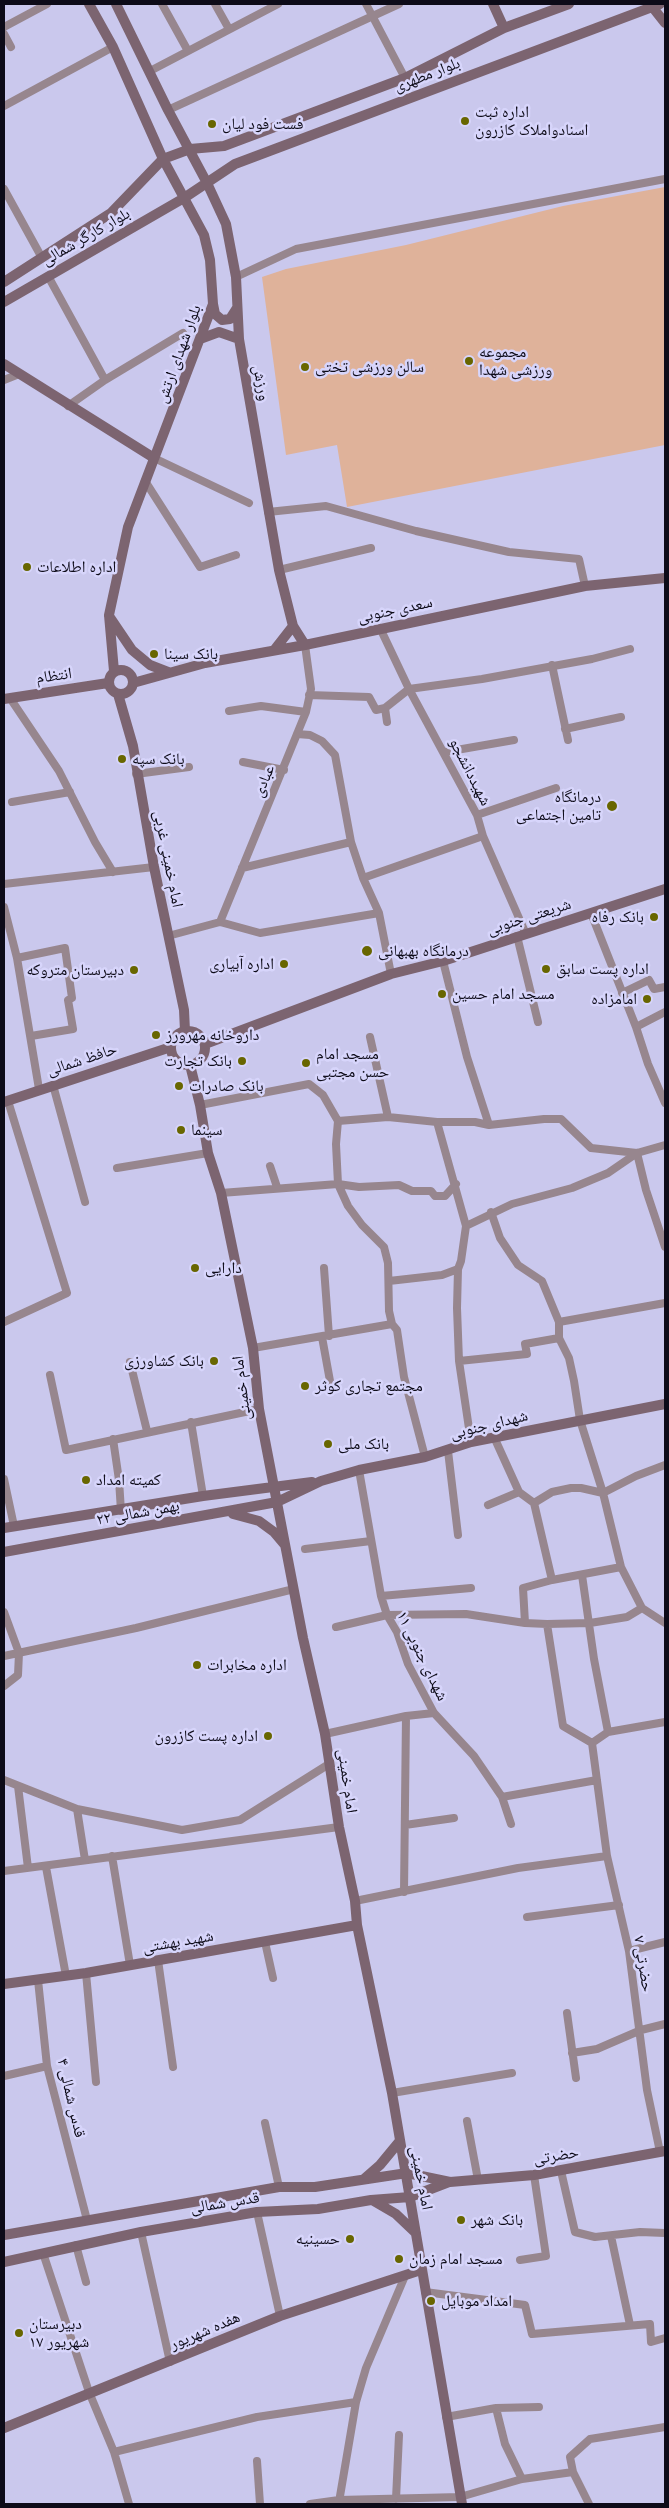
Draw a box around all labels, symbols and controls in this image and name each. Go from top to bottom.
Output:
street label: بلوار مطهری [391,54,463,96]
place label: اداره ثبت اسنادواملاک کازرون [475,102,588,140]
place label: فست فود لیان [222,114,303,134]
marker: اداره ثبت اسنادواملاک کازرون [459,115,471,127]
marker: فست فود لیان [206,118,218,130]
street label: بلوار کارگر شمالی [38,204,134,270]
street label: بلوار شهدای ارتش [152,302,206,406]
place label: مجموعه ورزشی شهدا [479,342,552,380]
marker: مجموعه ورزشی شهدا [463,355,475,367]
place label: سالن ورزشی تختی [315,357,424,377]
marker: سالن ورزشی تختی [299,361,311,373]
street label: ورزش [248,364,274,402]
place label: اداره اطلاعات [37,557,116,577]
marker: اداره اطلاعات [21,561,33,573]
street label: سعدی جنوبی [356,593,434,627]
place label: بانک سینا [164,644,218,664]
marker: بانک سینا [148,648,160,660]
street label: انتظام [35,664,73,688]
street label: شهیددانشجو [445,735,495,809]
place label: بانک سپه [132,749,185,769]
marker: بانک سپه [116,753,128,765]
street label: عبادی [249,762,279,800]
place label: درمانگاه تامین اجتماعی [516,787,601,825]
marker: درمانگاه تامین اجتماعی [605,799,619,813]
street label: امام خمینی غربی [149,809,187,909]
street label: شریعتی جنوبی [484,894,574,940]
place label: بانک رفاه [591,907,644,927]
marker: بانک رفاه [648,911,660,923]
place label: درمانگاه بهبهانی [378,941,469,961]
marker: درمانگاه بهبهانی [360,944,374,958]
place label: اداره آبیاری [209,954,274,974]
marker: اداره آبیاری [278,958,290,970]
place label: اداره پست سابق [556,959,649,979]
place label: دبیرستان متروکه [26,960,124,980]
marker: اداره پست سابق [540,963,552,975]
marker: دبیرستان متروکه [128,964,140,976]
place label: مسجد امام حسین [452,984,555,1004]
marker: مسجد امام حسین [436,988,448,1000]
place label: امامزاده [591,989,637,1009]
marker: امامزاده [641,993,653,1005]
place label: داروخانه مهرورز [166,1025,259,1045]
marker: داروخانه مهرورز [150,1029,162,1041]
street label: حافظ شمالی [44,1040,120,1080]
place label: مسجد امام حسن مجتبی [316,1044,389,1082]
place label: بانک تجارت [164,1051,232,1071]
marker: بانک تجارت [236,1055,248,1067]
marker: مسجد امام حسن مجتبی [300,1057,312,1069]
place label: بانک صادرات [189,1076,264,1096]
marker: بانک صادرات [173,1080,185,1092]
place label: سینما [191,1120,223,1140]
marker: سینما [175,1124,187,1136]
place label: دارایی [205,1258,242,1278]
marker: دارایی [189,1262,201,1274]
place label: بانک کشاورزی [124,1351,204,1371]
marker: بانک کشاورزی [208,1355,220,1367]
street label: امام خمینی [229,1355,255,1421]
place label: مجتمع تجاری کوثر [315,1376,423,1396]
marker: مجتمع تجاری کوثر [299,1380,311,1392]
street label: شهدای جنوبی [448,1406,530,1444]
place label: بانک ملی [338,1434,389,1454]
marker: بانک ملی [322,1438,334,1450]
place label: کمیته امداد [96,1470,161,1490]
marker: کمیته امداد [80,1474,92,1486]
street label: ۲۲ بهمن شمالی [95,1496,181,1530]
street label: ۱۱ شهدای جنوبی [392,1608,452,1704]
place label: اداره مخابرات [207,1655,287,1675]
marker: اداره مخابرات [191,1659,203,1671]
place label: اداره پست کازرون [154,1726,258,1746]
marker: اداره پست کازرون [262,1730,274,1742]
street label: امام خمینی [333,1748,361,1814]
street label: شهید بهشتی [141,1926,215,1958]
street label: حضرتی ۷ [629,1935,657,1993]
street label: قدس شمالی ۴ [53,2056,89,2140]
street label: حضرتی [532,2143,580,2169]
street label: امام خمینی [405,2144,437,2212]
street label: قدس شمالی [189,2188,261,2218]
place label: بانک شهر [471,2210,523,2230]
marker: بانک شهر [455,2214,467,2226]
place label: حسینیه [296,2229,340,2249]
marker: حسینیه [344,2233,356,2245]
place label: مسجد امام زمان [409,2249,503,2269]
marker: مسجد امام زمان [393,2253,405,2265]
place label: امداد موبایل [441,2291,512,2311]
marker: امداد موبایل [425,2295,437,2307]
street label: هفده شهریور [167,2308,243,2354]
place label: دبیرستان ۱۷ شهریور [29,2314,89,2352]
marker: دبیرستان ۱۷ شهریور [13,2327,25,2339]

